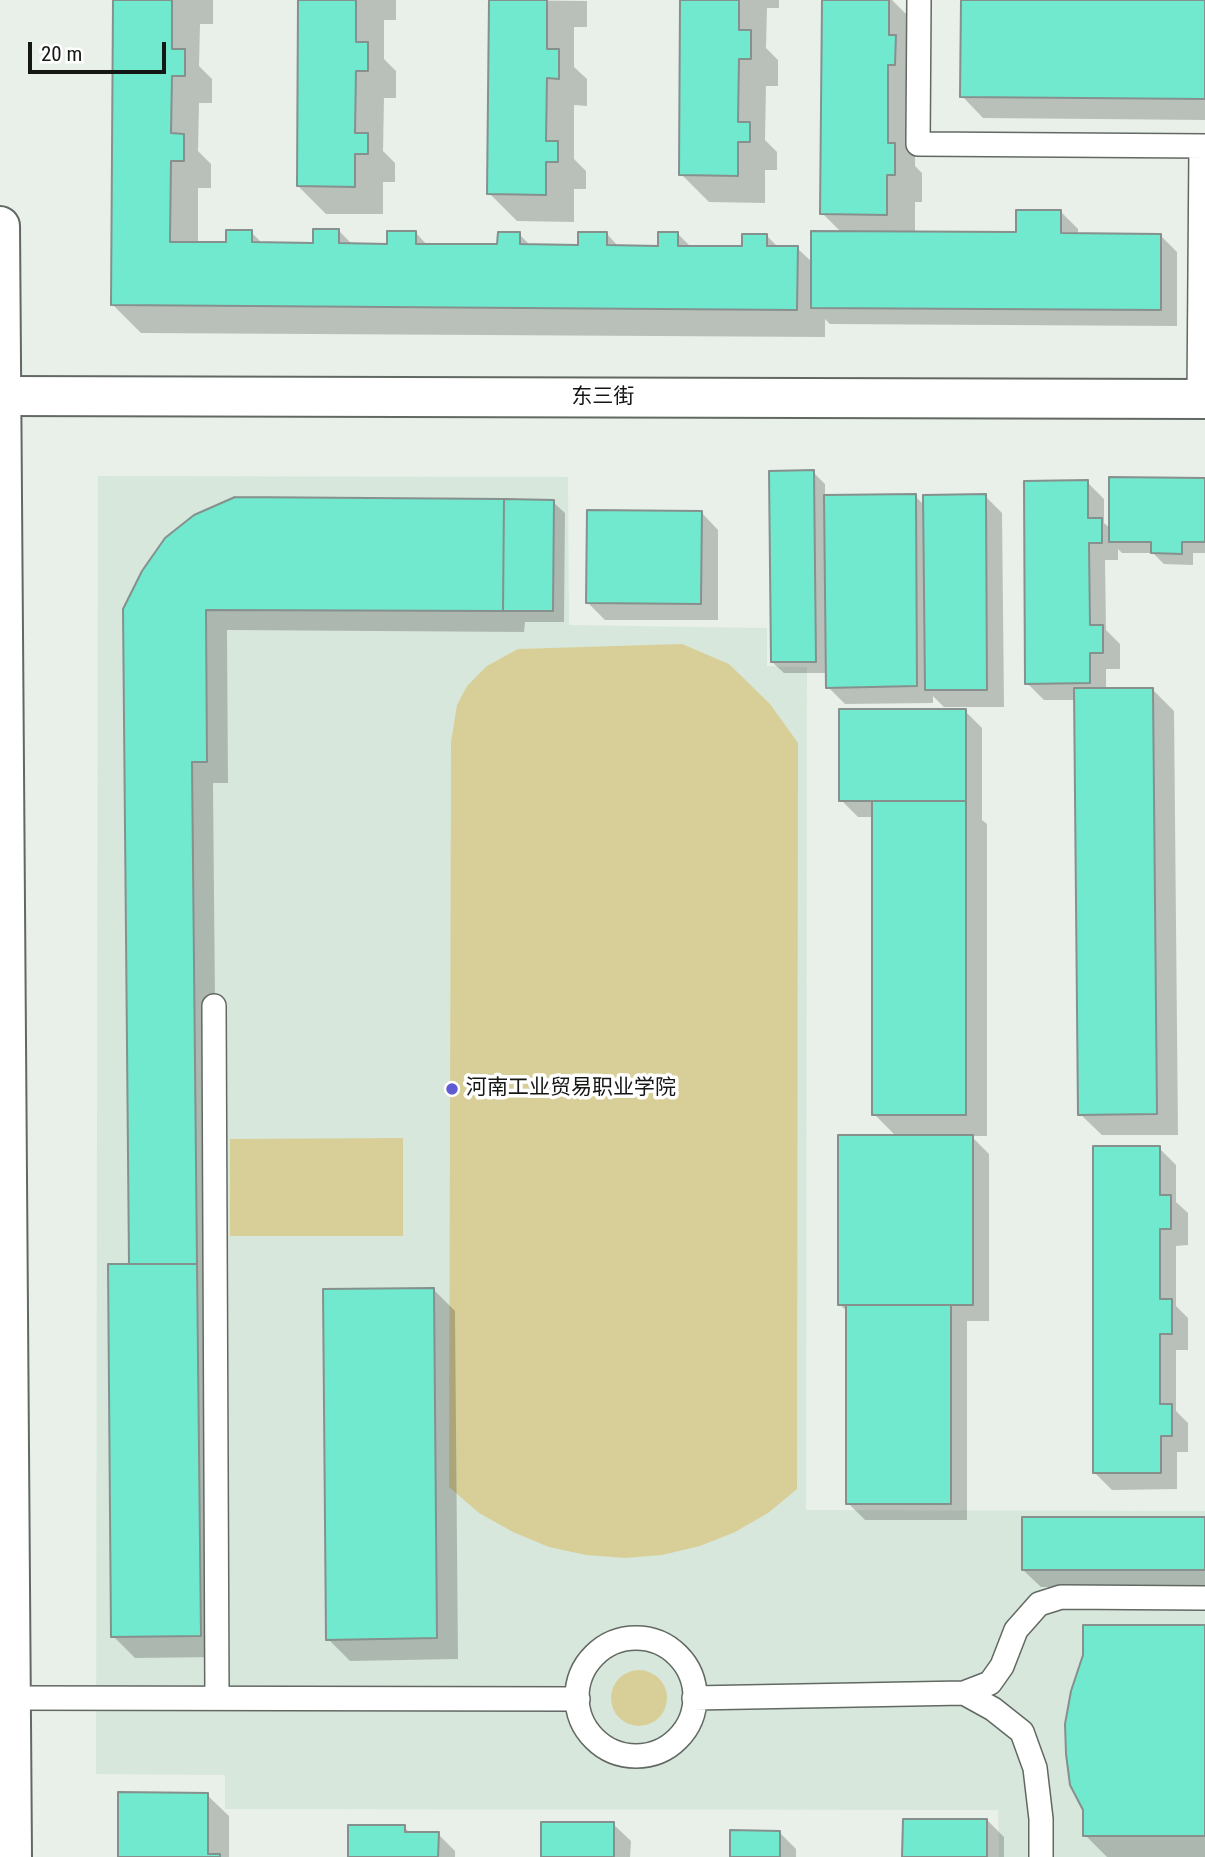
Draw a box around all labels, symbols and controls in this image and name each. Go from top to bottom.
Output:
scale bar [32,28,170,72]
text: 20 m [41,42,82,66]
street label: 东三街 [572,385,634,411]
place label: 河南工业贸易职业学院 [466,1076,676,1102]
marker: 河南工业贸易职业学院 [444,1081,460,1097]

